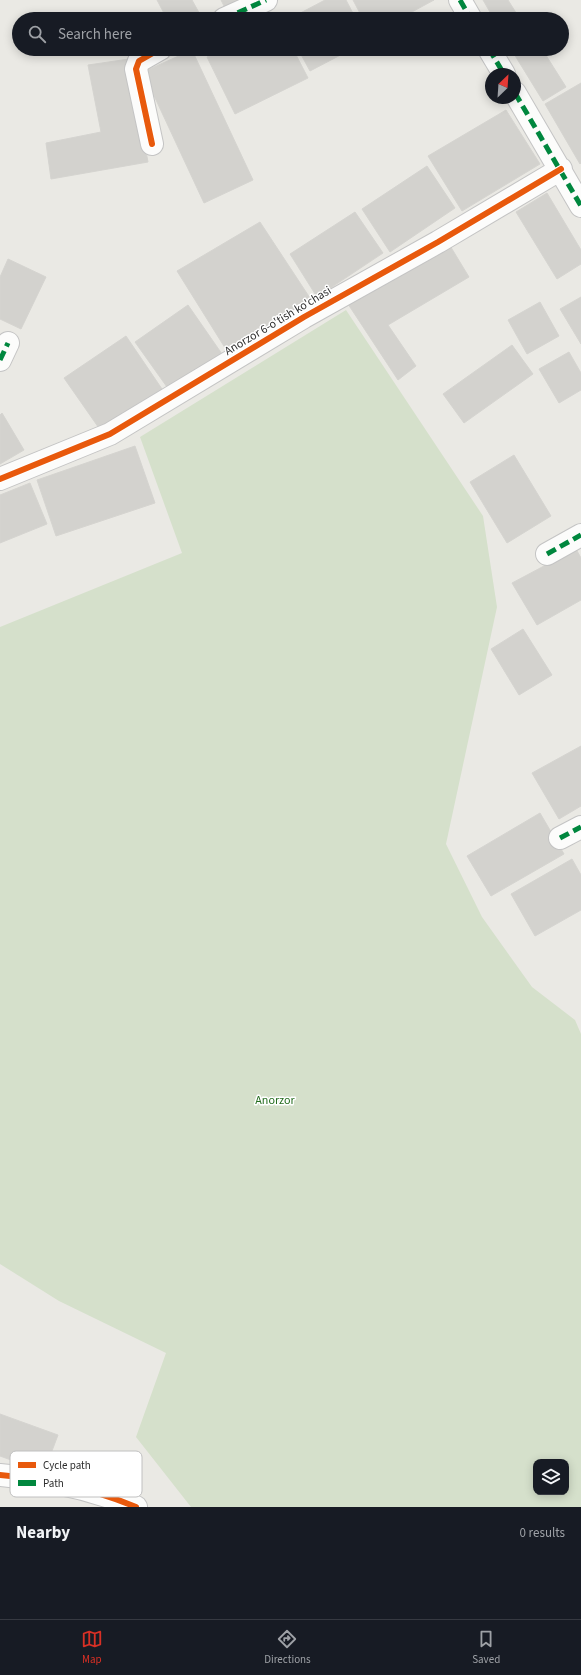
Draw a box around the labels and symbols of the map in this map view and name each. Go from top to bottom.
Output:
north arrow [485,68,521,104]
street label: Anorzor 6-o'tish ko'chasi [221,282,335,360]
park label: Anorzor [255,1092,296,1109]
legend [10,1451,142,1497]
text: Cycle path [43,1458,91,1473]
text: Path [43,1476,64,1491]

